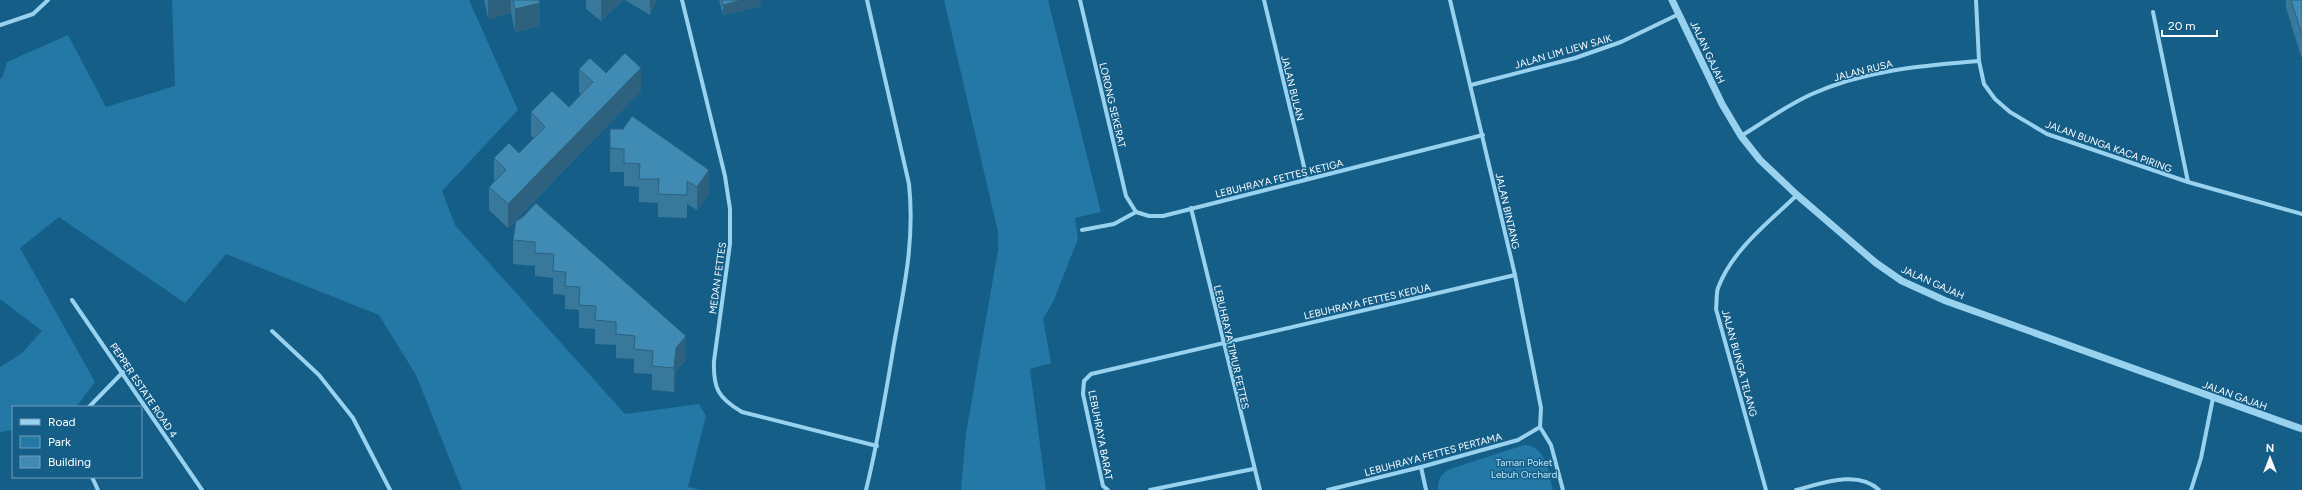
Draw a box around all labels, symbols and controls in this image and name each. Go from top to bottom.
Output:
scale bar [2162,12,2217,38]
street label: JALAN GAJAH [1687,19,1728,86]
text: 20 m [2168,19,2196,33]
street label: JALAN LIM LIEW SAIK [1513,31,1614,72]
street label: JALAN BULAN [1278,54,1307,122]
street label: JALAN RUSA [1832,57,1894,84]
street label: LORONG SEKERAT [1096,61,1129,149]
street label: JALAN BUNGA KACA PIRING [2044,117,2174,176]
street label: LEBUHRAYA FETTES KETIGA [1214,156,1345,201]
street label: JALAN BINTANG [1492,172,1523,251]
street label: MEDAN FETTES [706,241,729,315]
street label: JALAN GAJAH [1899,263,1966,302]
street label: LEBUHRAYA FETTES KEDUA [1302,281,1432,322]
street label: LEBUHRAYA TIMUR FETTES [1211,284,1252,410]
street label: JALAN BUNGA TELANG [1719,308,1760,419]
street label: PEPPER ESTATE ROAD 4 [107,340,180,440]
street label: JALAN GAJAH [2201,378,2269,413]
street label: LEBUHRAYA BARAT [1085,389,1116,482]
legend [12,406,142,478]
text: Road [48,415,76,429]
street label: LEBUHRAYA FETTES PERTAMA [1363,430,1503,479]
text: Park [48,435,71,449]
north arrow [2250,438,2290,478]
text: N [2266,442,2274,455]
text: Building [48,455,91,469]
park label: Taman Poket Lebuh Orchard [1491,456,1557,481]

